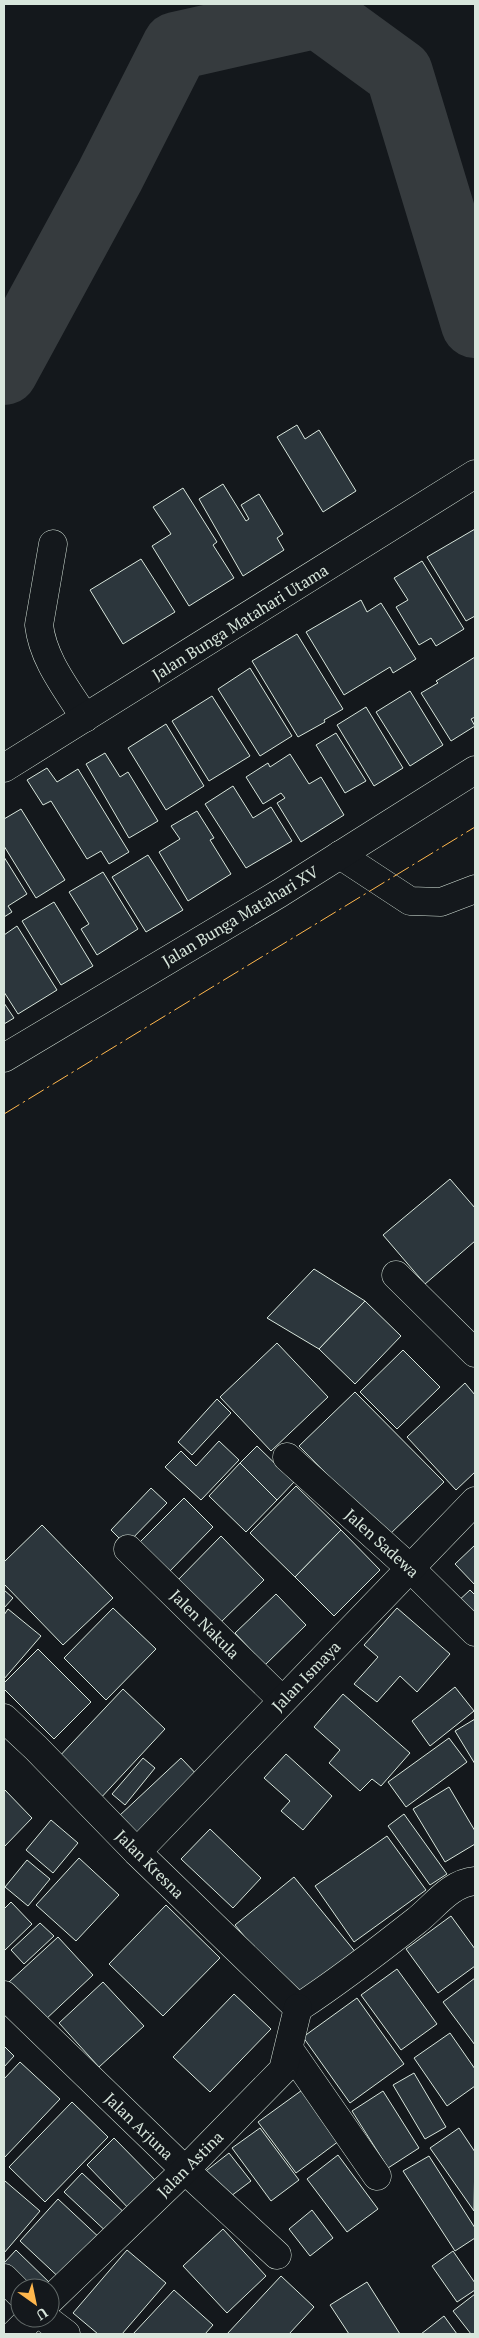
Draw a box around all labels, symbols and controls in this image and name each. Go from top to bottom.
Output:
street label: Jalan Bunga Matahari Utama [148,559,332,685]
street label: Jalan Bunga Matahari XV [158,861,322,971]
street label: Jalen Sadewa [340,1504,424,1582]
street label: Jalen Nakula [165,1584,245,1664]
street label: Jalan Ismaya [267,1636,345,1716]
street label: Jalan Kresna [111,1825,189,1903]
street label: Jalan Arjuna [100,2088,178,2164]
street label: Jalan Astina [152,2126,228,2202]
north arrow [10,2278,60,2328]
text: U [33,2304,52,2325]

